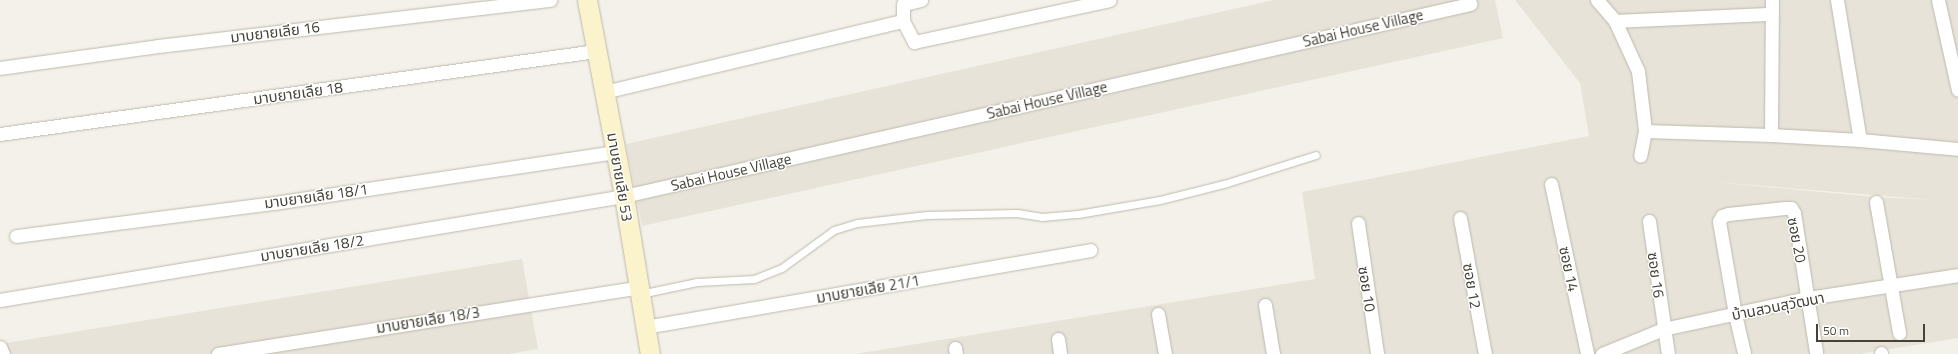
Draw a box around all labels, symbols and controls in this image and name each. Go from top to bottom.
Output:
street label: Sabai House Village [1301,5,1425,51]
street label: มาบยายเลีย 16 [229,18,321,46]
street label: Sabai House Village [985,77,1109,123]
street label: มาบยายเลีย 18 [252,78,344,108]
street label: มาบยายเลีย 53 [603,131,637,223]
street label: Sabai House Village [669,149,793,195]
street label: มาบยายเลีย 18/1 [263,180,369,212]
street label: ซอย 20 [1784,216,1810,264]
street label: มาบยายเลีย 18/2 [259,231,365,265]
street label: ซอย 14 [1555,245,1583,293]
street label: ซอย 16 [1644,251,1668,299]
street label: ซอย 12 [1459,262,1485,310]
street label: ซอย 10 [1355,265,1379,313]
street label: มาบยายเลีย 21/1 [815,271,921,307]
street label: บ้านสวนสุวัฒนา [1730,288,1826,324]
street label: มาบยายเลีย 18/3 [375,303,481,337]
scale bar [1818,316,1927,342]
text: 50 m [1823,321,1849,340]

